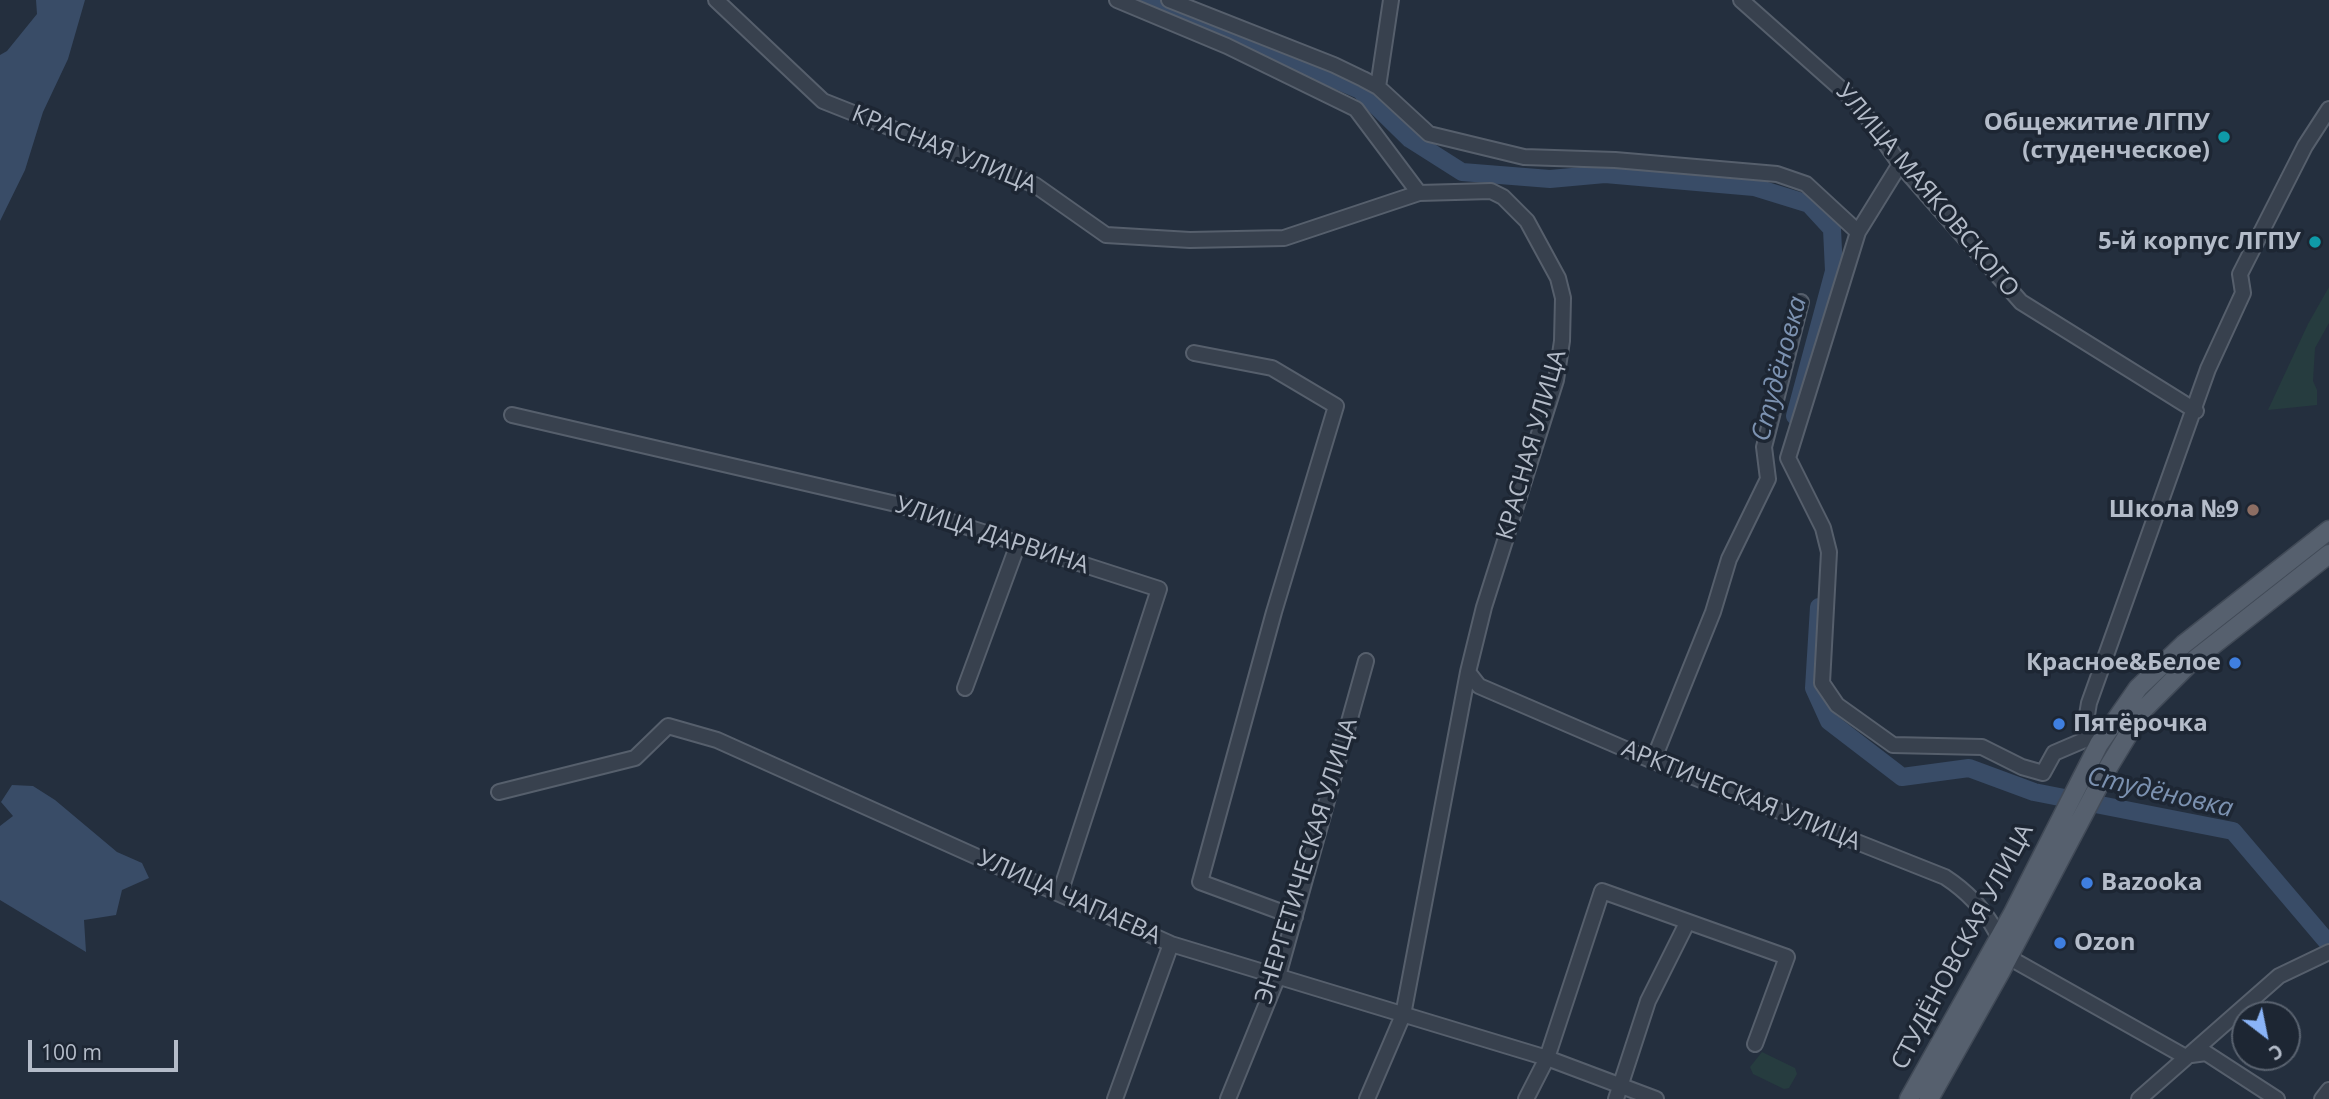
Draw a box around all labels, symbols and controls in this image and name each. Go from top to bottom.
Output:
street label: УЛИЦА МАЯКОВСКОГО [1829,79,2025,303]
street label: КРАСНАЯ УЛИЦА [848,100,1040,200]
place label: Общежитие ЛГПУ (студенческое) [1984,109,2210,165]
marker: Общежитие ЛГПУ (студенческое) [2216,129,2232,145]
place label: 5-й корпус ЛГПУ [2098,228,2301,256]
marker: 5-й корпус ЛГПУ [2307,234,2323,250]
water label: Студёновка [1746,293,1814,445]
street label: КРАСНАЯ УЛИЦА [1491,347,1573,543]
street label: УЛИЦА ДАРВИНА [892,491,1092,581]
place label: Школа №9 [2109,496,2239,524]
marker: Школа №9 [2245,502,2261,518]
place label: Красное&Белое [2026,649,2221,677]
marker: Красное&Белое [2227,655,2243,671]
place label: Пятёрочка [2073,710,2208,738]
street label: ЭНЕРГЕТИЧЕСКАЯ УЛИЦА [1250,715,1364,1007]
marker: Пятёрочка [2051,716,2067,732]
street label: АРКТИЧЕСКАЯ УЛИЦА [1617,735,1865,857]
water label: Студёновка [2084,761,2236,825]
street label: СТУДЁНОВСКАЯ УЛИЦА [1886,819,2040,1075]
street label: УЛИЦА ЧАПАЕВА [973,845,1165,951]
place label: Bazooka [2101,869,2202,897]
marker: Bazooka [2079,875,2095,891]
place label: Ozon [2074,929,2135,957]
marker: Ozon [2052,935,2068,951]
north arrow [2231,1001,2301,1071]
scale bar [32,1026,182,1070]
text: 100 m [41,1038,102,1066]
text: С [2264,1038,2288,1066]

